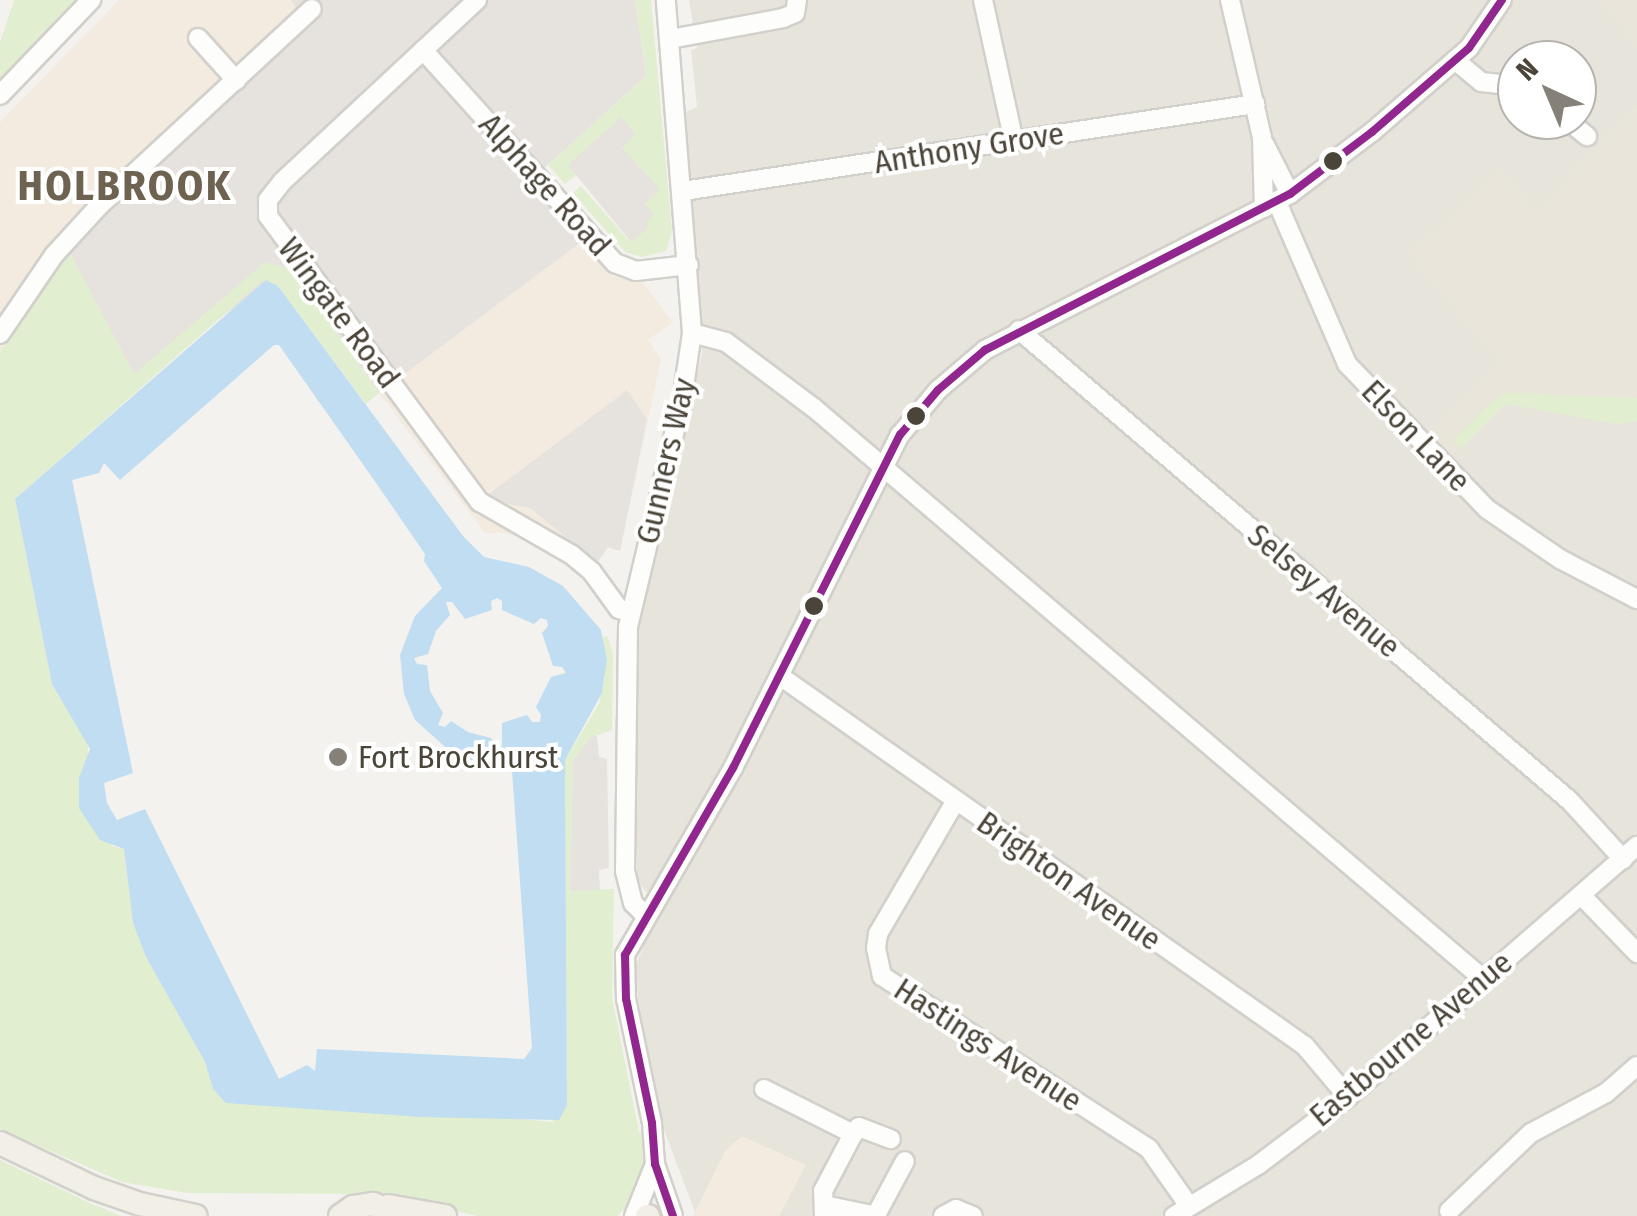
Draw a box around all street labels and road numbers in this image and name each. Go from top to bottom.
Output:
street label: Alphage Road [471,106,619,264]
street label: Anthony Grove [871,114,1067,182]
street label: Wingate Road [270,230,408,396]
street label: Elson Lane [1353,372,1479,500]
street label: Gunners Way [628,374,704,548]
street label: Selsey Avenue [1240,516,1408,666]
street label: Brighton Avenue [970,803,1168,959]
street label: Eastbourne Avenue [1302,943,1520,1135]
street label: Hastings Avenue [887,970,1089,1120]

